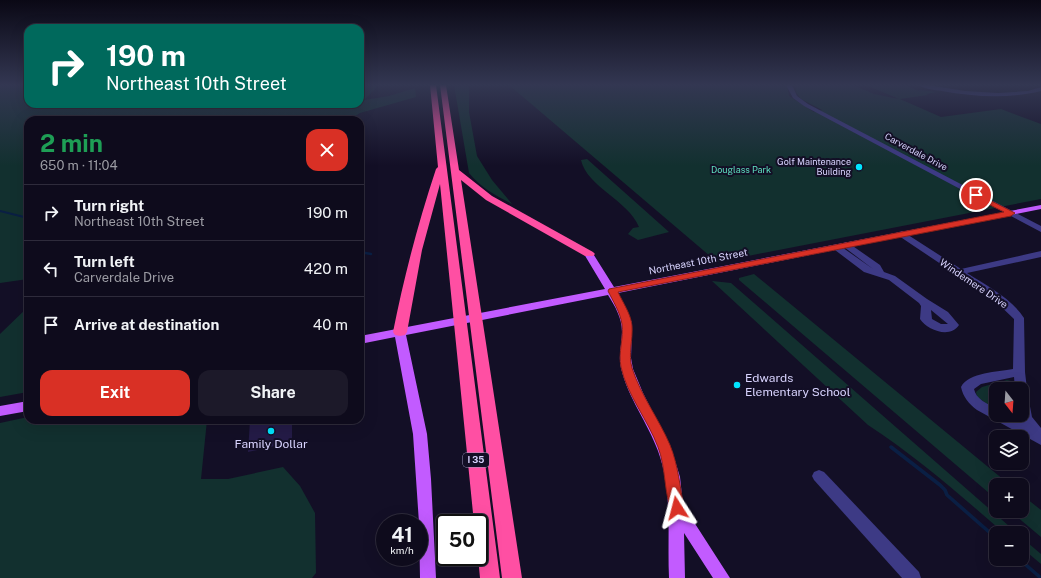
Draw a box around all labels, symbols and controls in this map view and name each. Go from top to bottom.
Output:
text: 190 m [106,39,186,72]
icon: right [40,40,92,92]
text: Northeast 10th Street [106,73,287,94]
text: 2 min [40,129,103,157]
button: close [306,129,348,171]
street label: Carverdale Drive [883,130,949,173]
place label: Golf Maintenance Building [777,156,851,177]
text: 650 m · 11:04 [40,158,118,173]
marker: Golf Maintenance Building [854,162,864,172]
park label: Douglass Park [711,164,771,175]
pin [959,178,993,212]
icon: arrive [965,184,987,206]
text: Turn right [74,197,144,214]
icon: right [40,202,62,224]
text: 190 m [307,204,348,221]
text: Northeast 10th Street [74,214,205,229]
street label: Northeast 10th Street [648,246,749,276]
text: Turn left [74,253,135,270]
street label: Windemere Drive [938,256,1011,310]
icon: left [40,258,62,280]
text: 420 m [304,260,348,277]
text: Carverdale Drive [74,270,174,285]
icon: arrive [40,314,62,336]
text: Arrive at destination [74,316,219,333]
text: 40 m [313,316,348,333]
button: Exit [40,370,190,416]
button: Share [198,370,348,416]
place label: Edwards Elementary School [745,371,851,399]
marker: Edwards Elementary School [732,380,742,390]
north arrow [989,382,1029,422]
map controls [989,382,1029,566]
marker: Family Dollar [266,426,276,436]
button: layers [989,430,1029,470]
place label: Family Dollar [234,437,308,451]
road number: I 35 [463,453,489,467]
button: + [989,478,1029,518]
position arrow [656,487,698,529]
speed limit sign: 50 [436,514,488,566]
text: 41 [391,523,413,547]
button: − [989,526,1029,566]
text: km/h [390,544,414,556]

